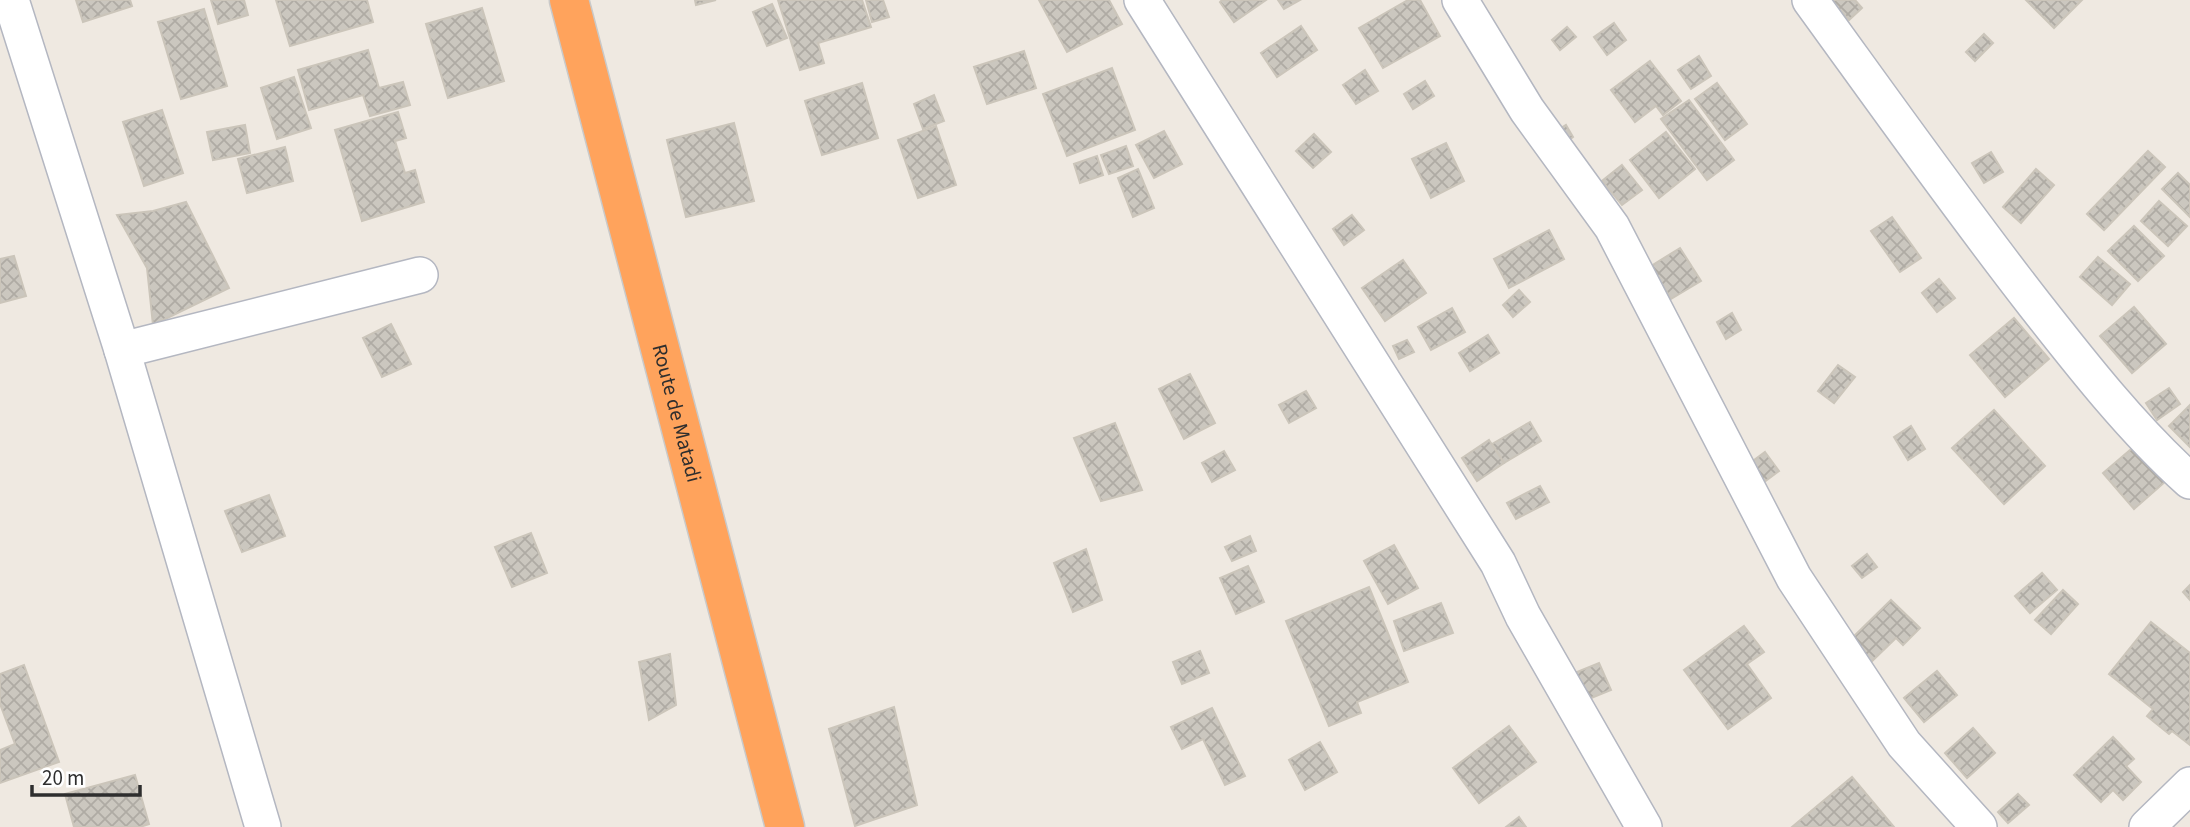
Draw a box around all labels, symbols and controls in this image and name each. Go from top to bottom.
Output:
street label: Route de Matadi [644,341,709,486]
scale bar [32,754,140,798]
text: 20 m [42,763,84,793]

